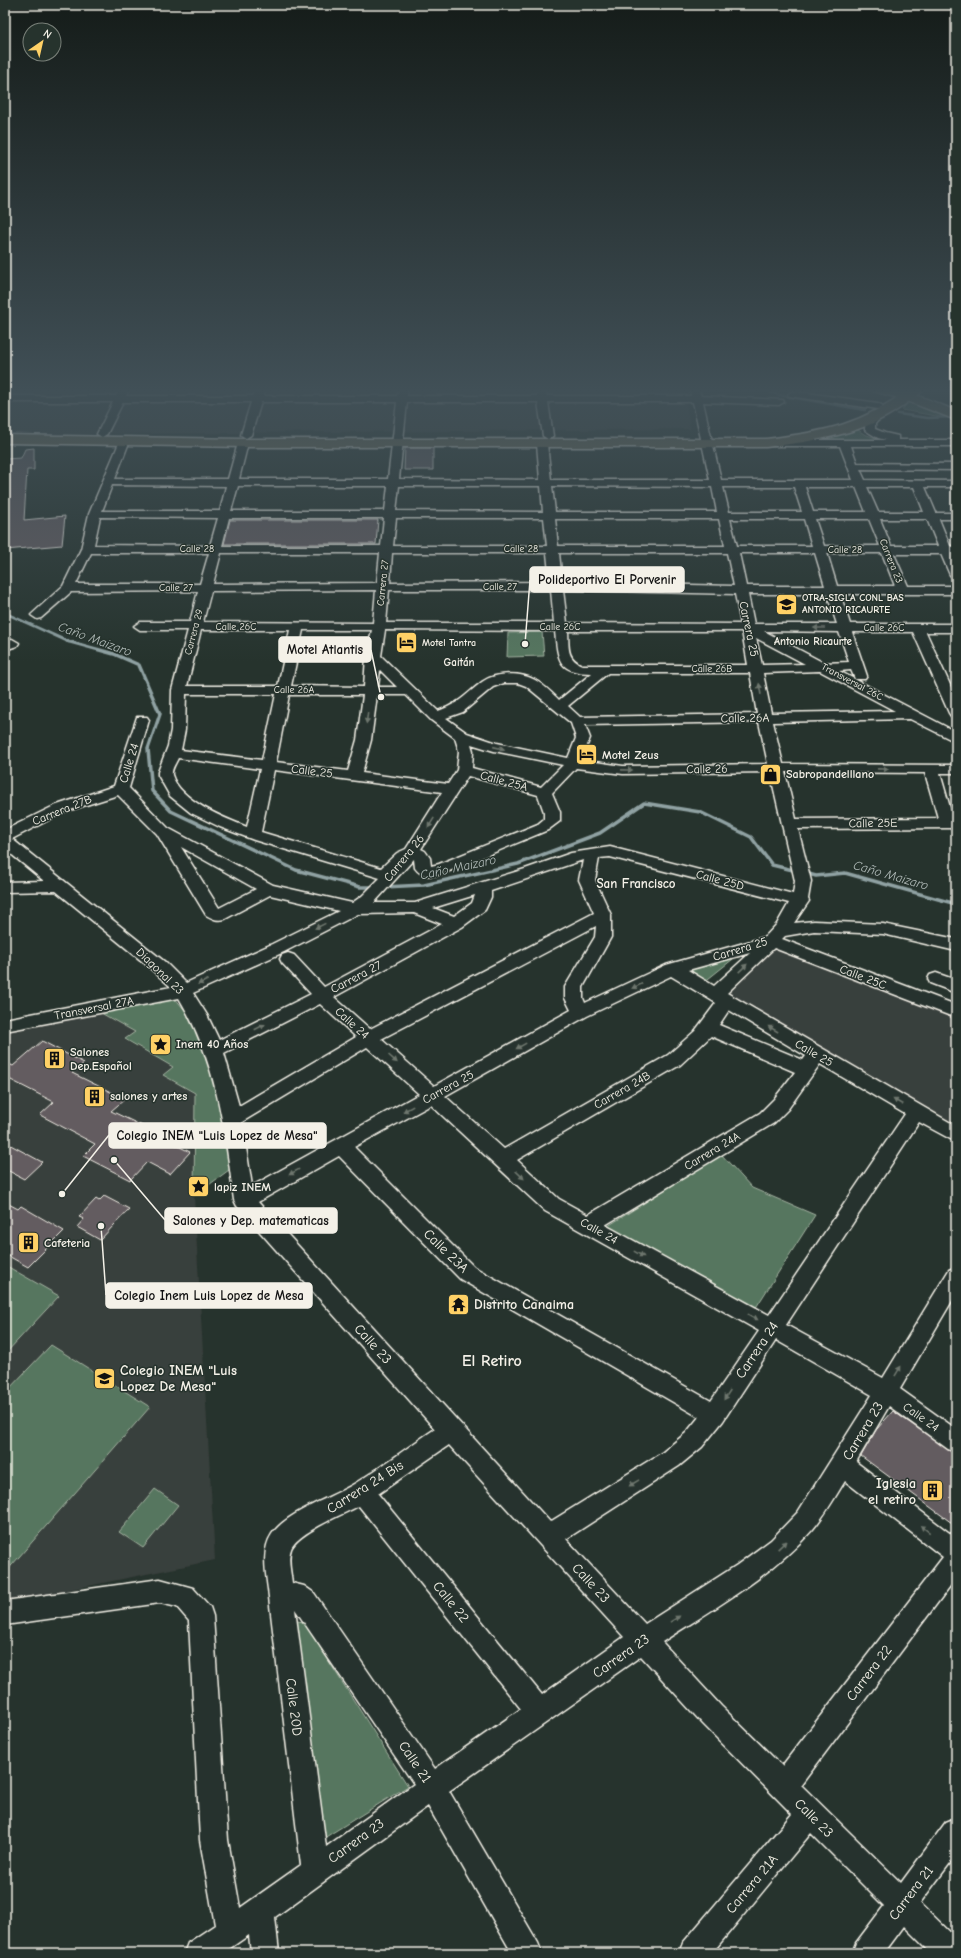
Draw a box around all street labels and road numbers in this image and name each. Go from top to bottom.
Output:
street label: Carrera 23 [877,537,905,585]
street label: Calle 28 [180,543,214,555]
street label: Calle 28 [504,543,538,555]
street label: Calle 28 [828,544,862,556]
street label: Carrera 27 [375,559,391,607]
street label: Calle 27 [483,581,517,593]
street label: Calle 27 [159,582,193,594]
street label: Carrera 25 [736,600,762,658]
street label: Carrera 29 [182,608,206,656]
street label: Calle 26C [216,621,256,633]
street label: Calle 26C [540,621,580,633]
street label: Calle 26C [864,622,904,634]
street label: Transversal 26C [819,661,885,703]
street label: Calle 26B [692,663,732,675]
street label: Calle 26A [274,684,314,696]
street label: Calle 26A [721,711,769,725]
street label: Calle 24 [116,741,142,785]
street label: Calle 25 [290,762,334,780]
street label: Calle 26 [686,762,728,776]
street label: Calle 25A [479,768,529,794]
street label: Carrera 27B [30,792,94,828]
street label: Calle 25E [848,816,898,830]
street label: Carrera 26 [381,832,427,884]
street label: Calle 25D [694,867,746,893]
street label: Carrera 25 [711,934,769,964]
street label: Diagonal 23 [133,945,187,997]
street label: Carrera 27 [328,958,384,996]
street label: Calle 25C [838,962,888,992]
street label: Transversal 27A [53,993,135,1023]
street label: Calle 24 [332,1004,372,1042]
street label: Calle 25 [792,1037,836,1069]
street label: Carrera 25 [420,1067,476,1107]
street label: Carrera 24B [591,1068,653,1112]
street label: Carrera 24A [682,1129,742,1173]
street label: Calle 24 [578,1215,620,1247]
street label: Calle 23A [420,1225,472,1277]
street label: Carrera 24 [732,1318,782,1382]
street label: Calle 23 [351,1320,395,1368]
street label: Carrera 23 [839,1399,887,1463]
street label: Calle 24 [900,1400,942,1435]
street label: Carrera 24 Bis [323,1457,407,1517]
street label: Calle 23 [568,1560,614,1606]
street label: Calle 22 [429,1578,473,1626]
street label: Carrera 23 [589,1630,653,1682]
street label: Carrera 22 [842,1642,896,1704]
street label: Calle 20D [282,1677,306,1737]
street label: Calle 21 [395,1738,435,1786]
street label: Calle 23 [791,1795,837,1841]
street label: Carrera 23 [325,1815,387,1867]
street label: Carrera 21A [722,1851,782,1917]
street label: Carrera 21 [885,1862,937,1924]

